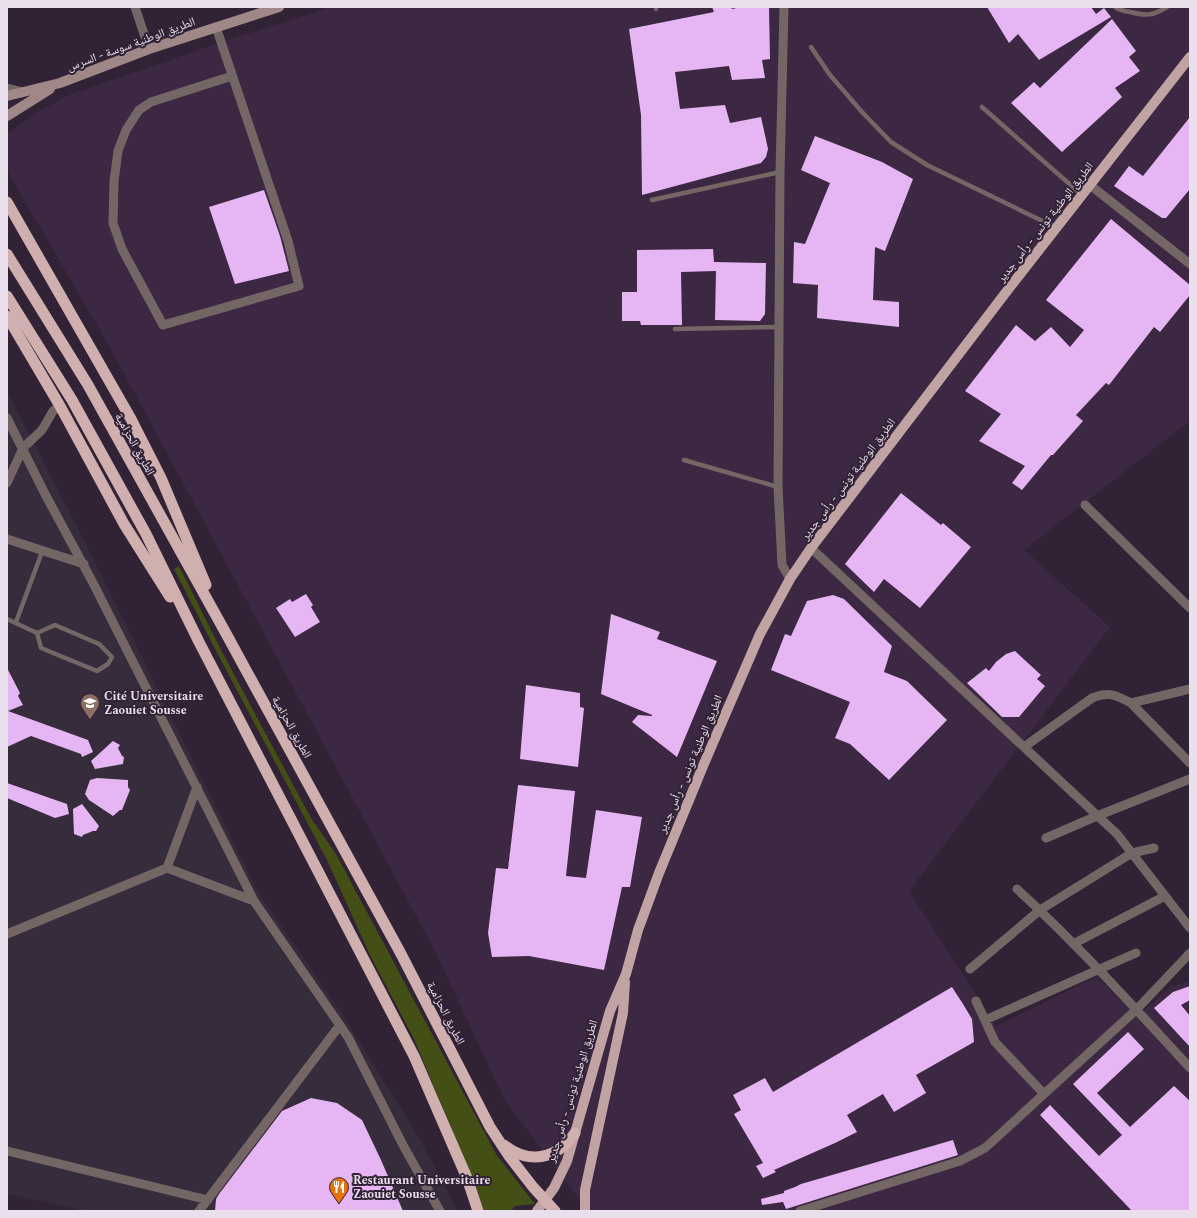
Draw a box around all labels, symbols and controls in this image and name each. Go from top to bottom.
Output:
street label: الطريق الوطنية سوسة - السرس [64,12,198,77]
street label: الطريق الوطنية تونس - رأس جدير [992,158,1099,287]
street label: الطريق الحزامية [110,409,160,479]
street label: الطريق الوطنية تونس - رأس جدير [796,414,901,545]
place label: Cité Universitaire Zaouiet Sousse [104,687,203,720]
school or university icon: Cité Universitaire Zaouiet Sousse [79,692,101,720]
street label: الطريق الحزامية [267,692,317,762]
street label: الطريق الوطنية تونس - رأس جدير [652,692,728,837]
street label: الطريق الحزامية [421,978,470,1048]
street label: الطريق الوطنية تونس - رأس جدير [541,1017,603,1166]
place label: Restaurant Universitaire Zaouiet Sousse [353,1171,490,1204]
restaurant icon: Restaurant Universitaire Zaouiet Sousse [328,1176,350,1204]

